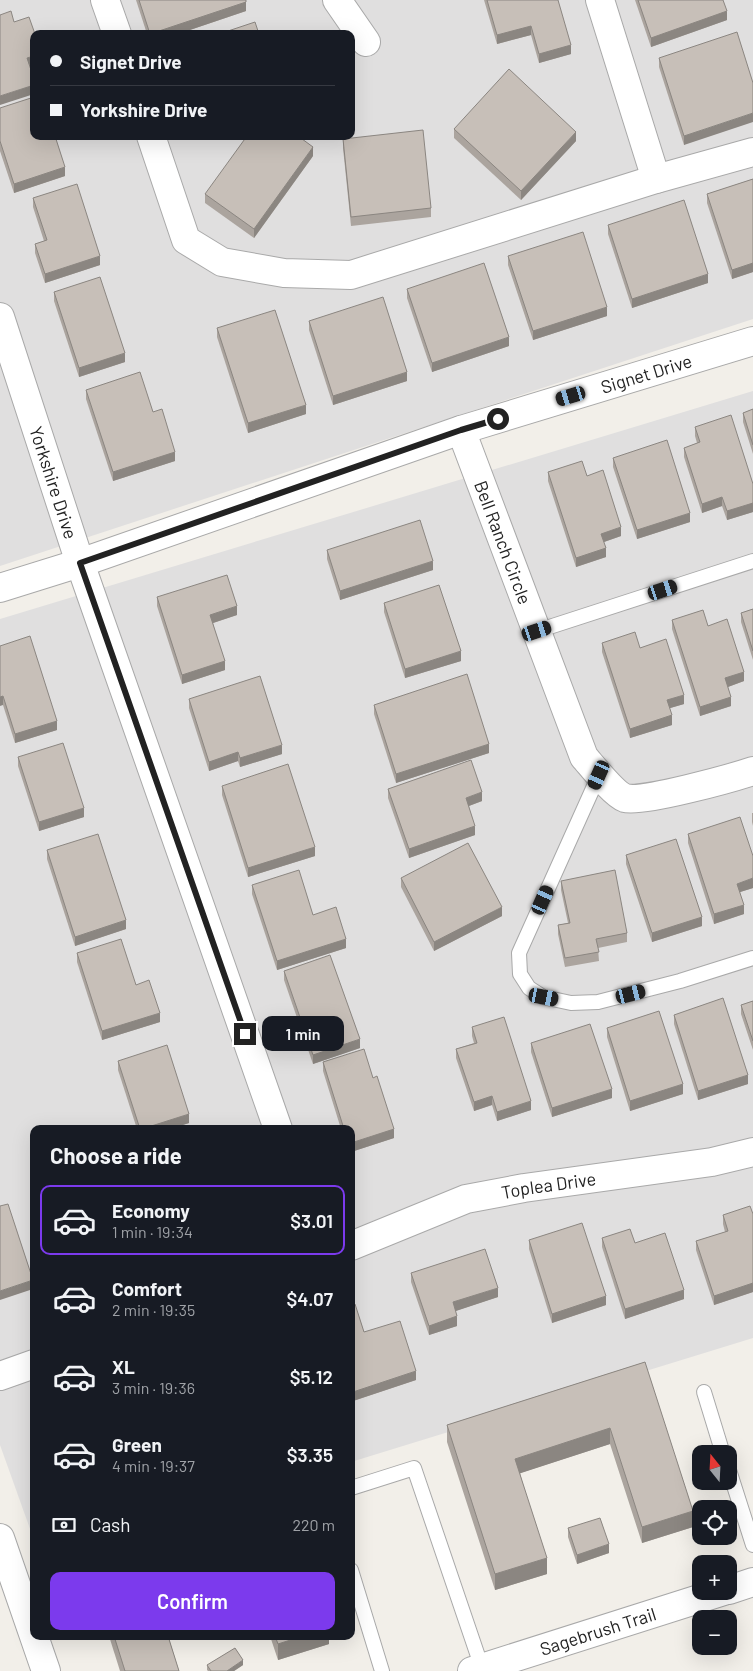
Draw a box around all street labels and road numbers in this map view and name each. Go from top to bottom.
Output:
street label: Signet Drive [598,349,694,398]
street label: Yorkshire Drive [25,423,82,542]
street label: Bell Ranch Circle [470,477,537,607]
street label: Toplea Drive [499,1167,597,1203]
street label: Sagebrush Trail [537,1602,659,1660]

